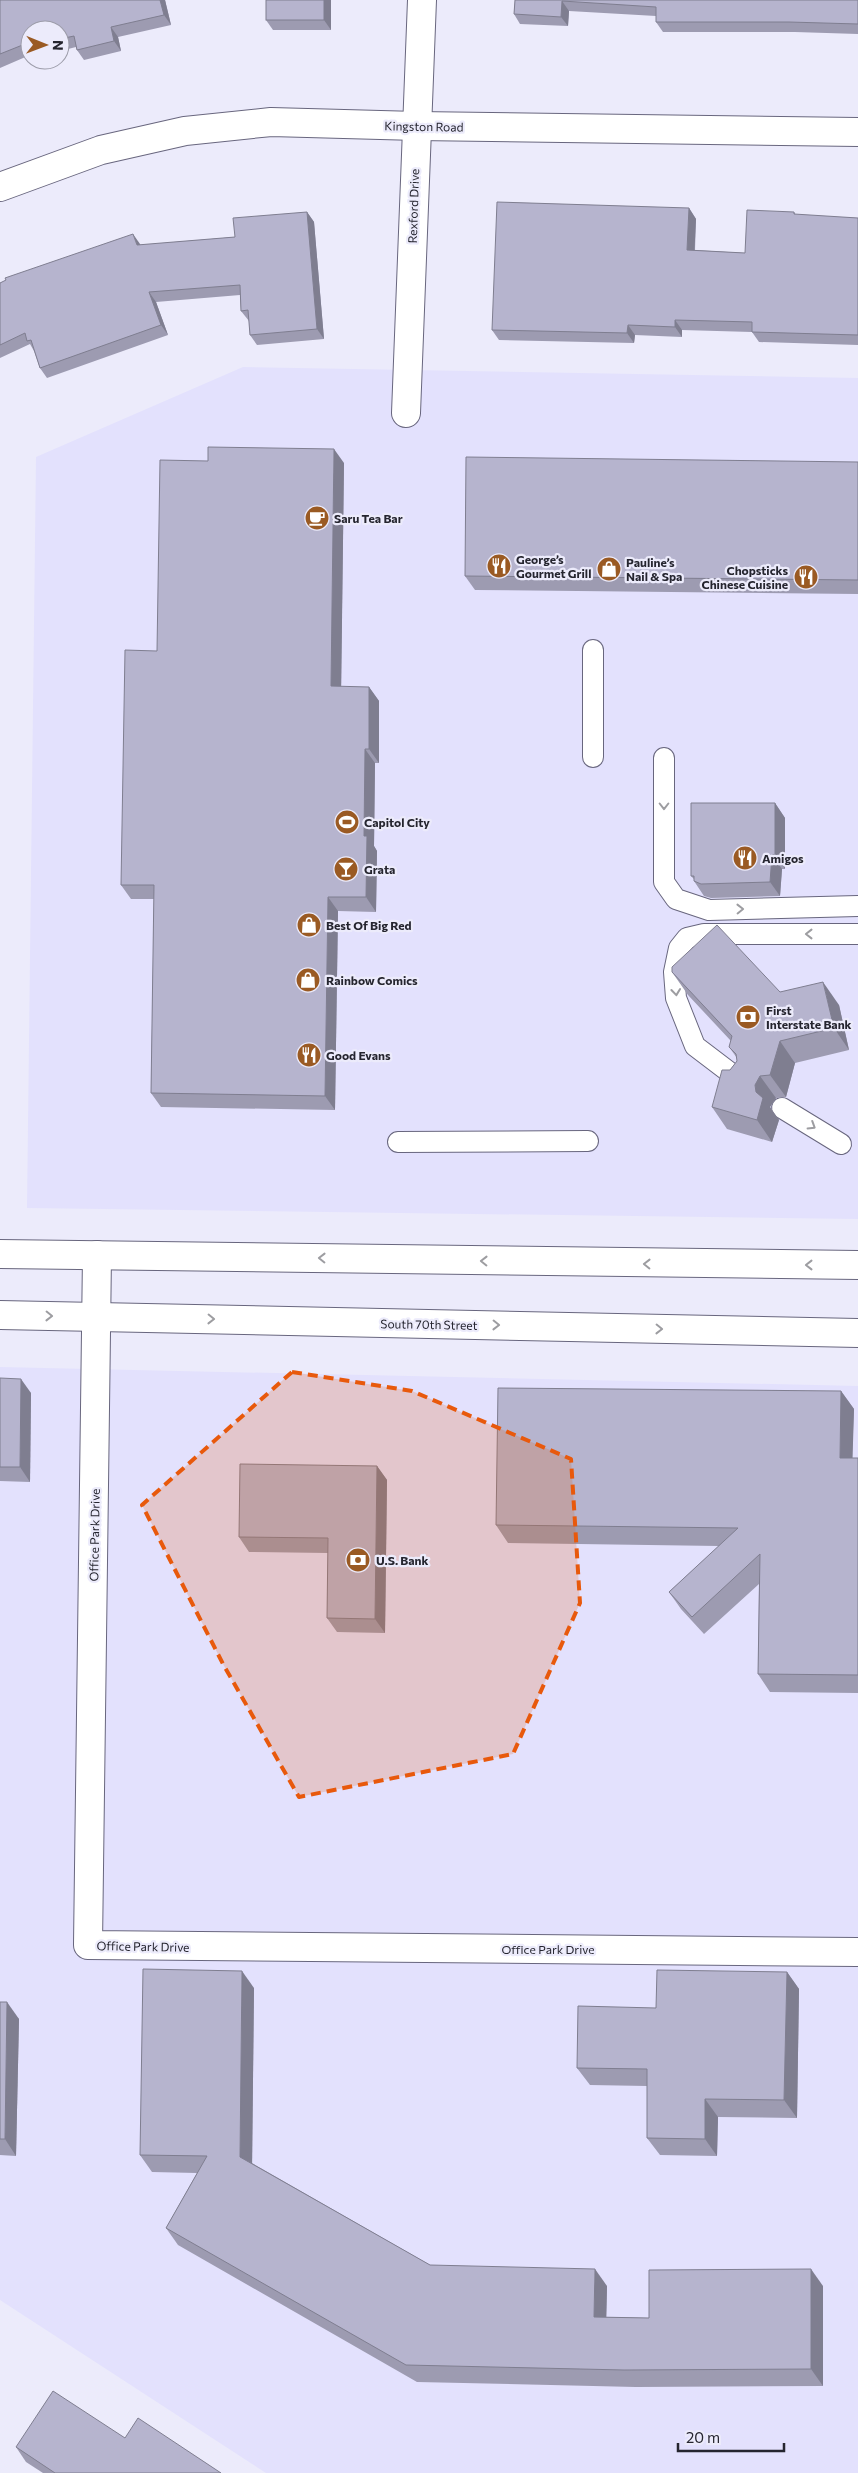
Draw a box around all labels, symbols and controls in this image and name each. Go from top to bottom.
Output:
north arrow [20,20,70,70]
text: N [50,40,67,51]
street label: Kingston Road [384,118,464,134]
street label: Rexford Drive [405,168,421,244]
cafe icon: Saru Tea Bar [304,505,330,531]
place label: Saru Tea Bar [334,511,403,525]
place label: George’s Gourmet Grill [516,552,591,580]
restaurant icon: George’s Gourmet Grill [486,553,512,579]
place label: Pauline’s Nail & Spa [626,555,682,583]
shop icon: Pauline’s Nail & Spa [596,556,622,582]
place label: Chopsticks Chinese Cuisine [701,563,788,591]
restaurant icon: Chopsticks Chinese Cuisine [793,564,819,590]
one-way arrow [659,803,669,811]
sports icon: Capitol City [334,809,360,835]
place label: Capitol City [364,815,430,829]
restaurant icon: Amigos [732,845,758,871]
place label: Amigos [762,851,804,865]
bar icon: Grata [333,856,359,882]
place label: Grata [364,862,395,876]
one-way arrow [737,904,745,914]
shop icon: Best Of Big Red [296,912,322,938]
place label: Best Of Big Red [326,918,412,932]
one-way arrow [805,929,813,939]
shop icon: Rainbow Comics [295,967,321,993]
place label: Rainbow Comics [326,973,418,987]
one-way arrow [670,988,681,996]
place label: First Interstate Bank [766,1003,852,1031]
bank icon: First Interstate Bank [735,1004,761,1030]
restaurant icon: Good Evans [296,1042,322,1068]
place label: Good Evans [326,1048,391,1062]
one-way arrow [806,1120,815,1130]
one-way arrow [318,1253,326,1264]
one-way arrow [480,1256,488,1266]
one-way arrow [643,1258,651,1269]
one-way arrow [805,1260,813,1270]
one-way arrow [45,1310,53,1321]
one-way arrow [208,1314,215,1324]
street label: South 70th Street [380,1316,478,1332]
one-way arrow [492,1320,500,1330]
one-way arrow [655,1323,663,1334]
street label: Office Park Drive [86,1488,102,1582]
bank icon: U.S. Bank [345,1547,371,1573]
place label: U.S. Bank [376,1553,429,1567]
street label: Office Park Drive [96,1938,190,1954]
street label: Office Park Drive [501,1942,595,1956]
scale bar [678,2420,784,2452]
text: 20 m [686,2428,720,2446]

